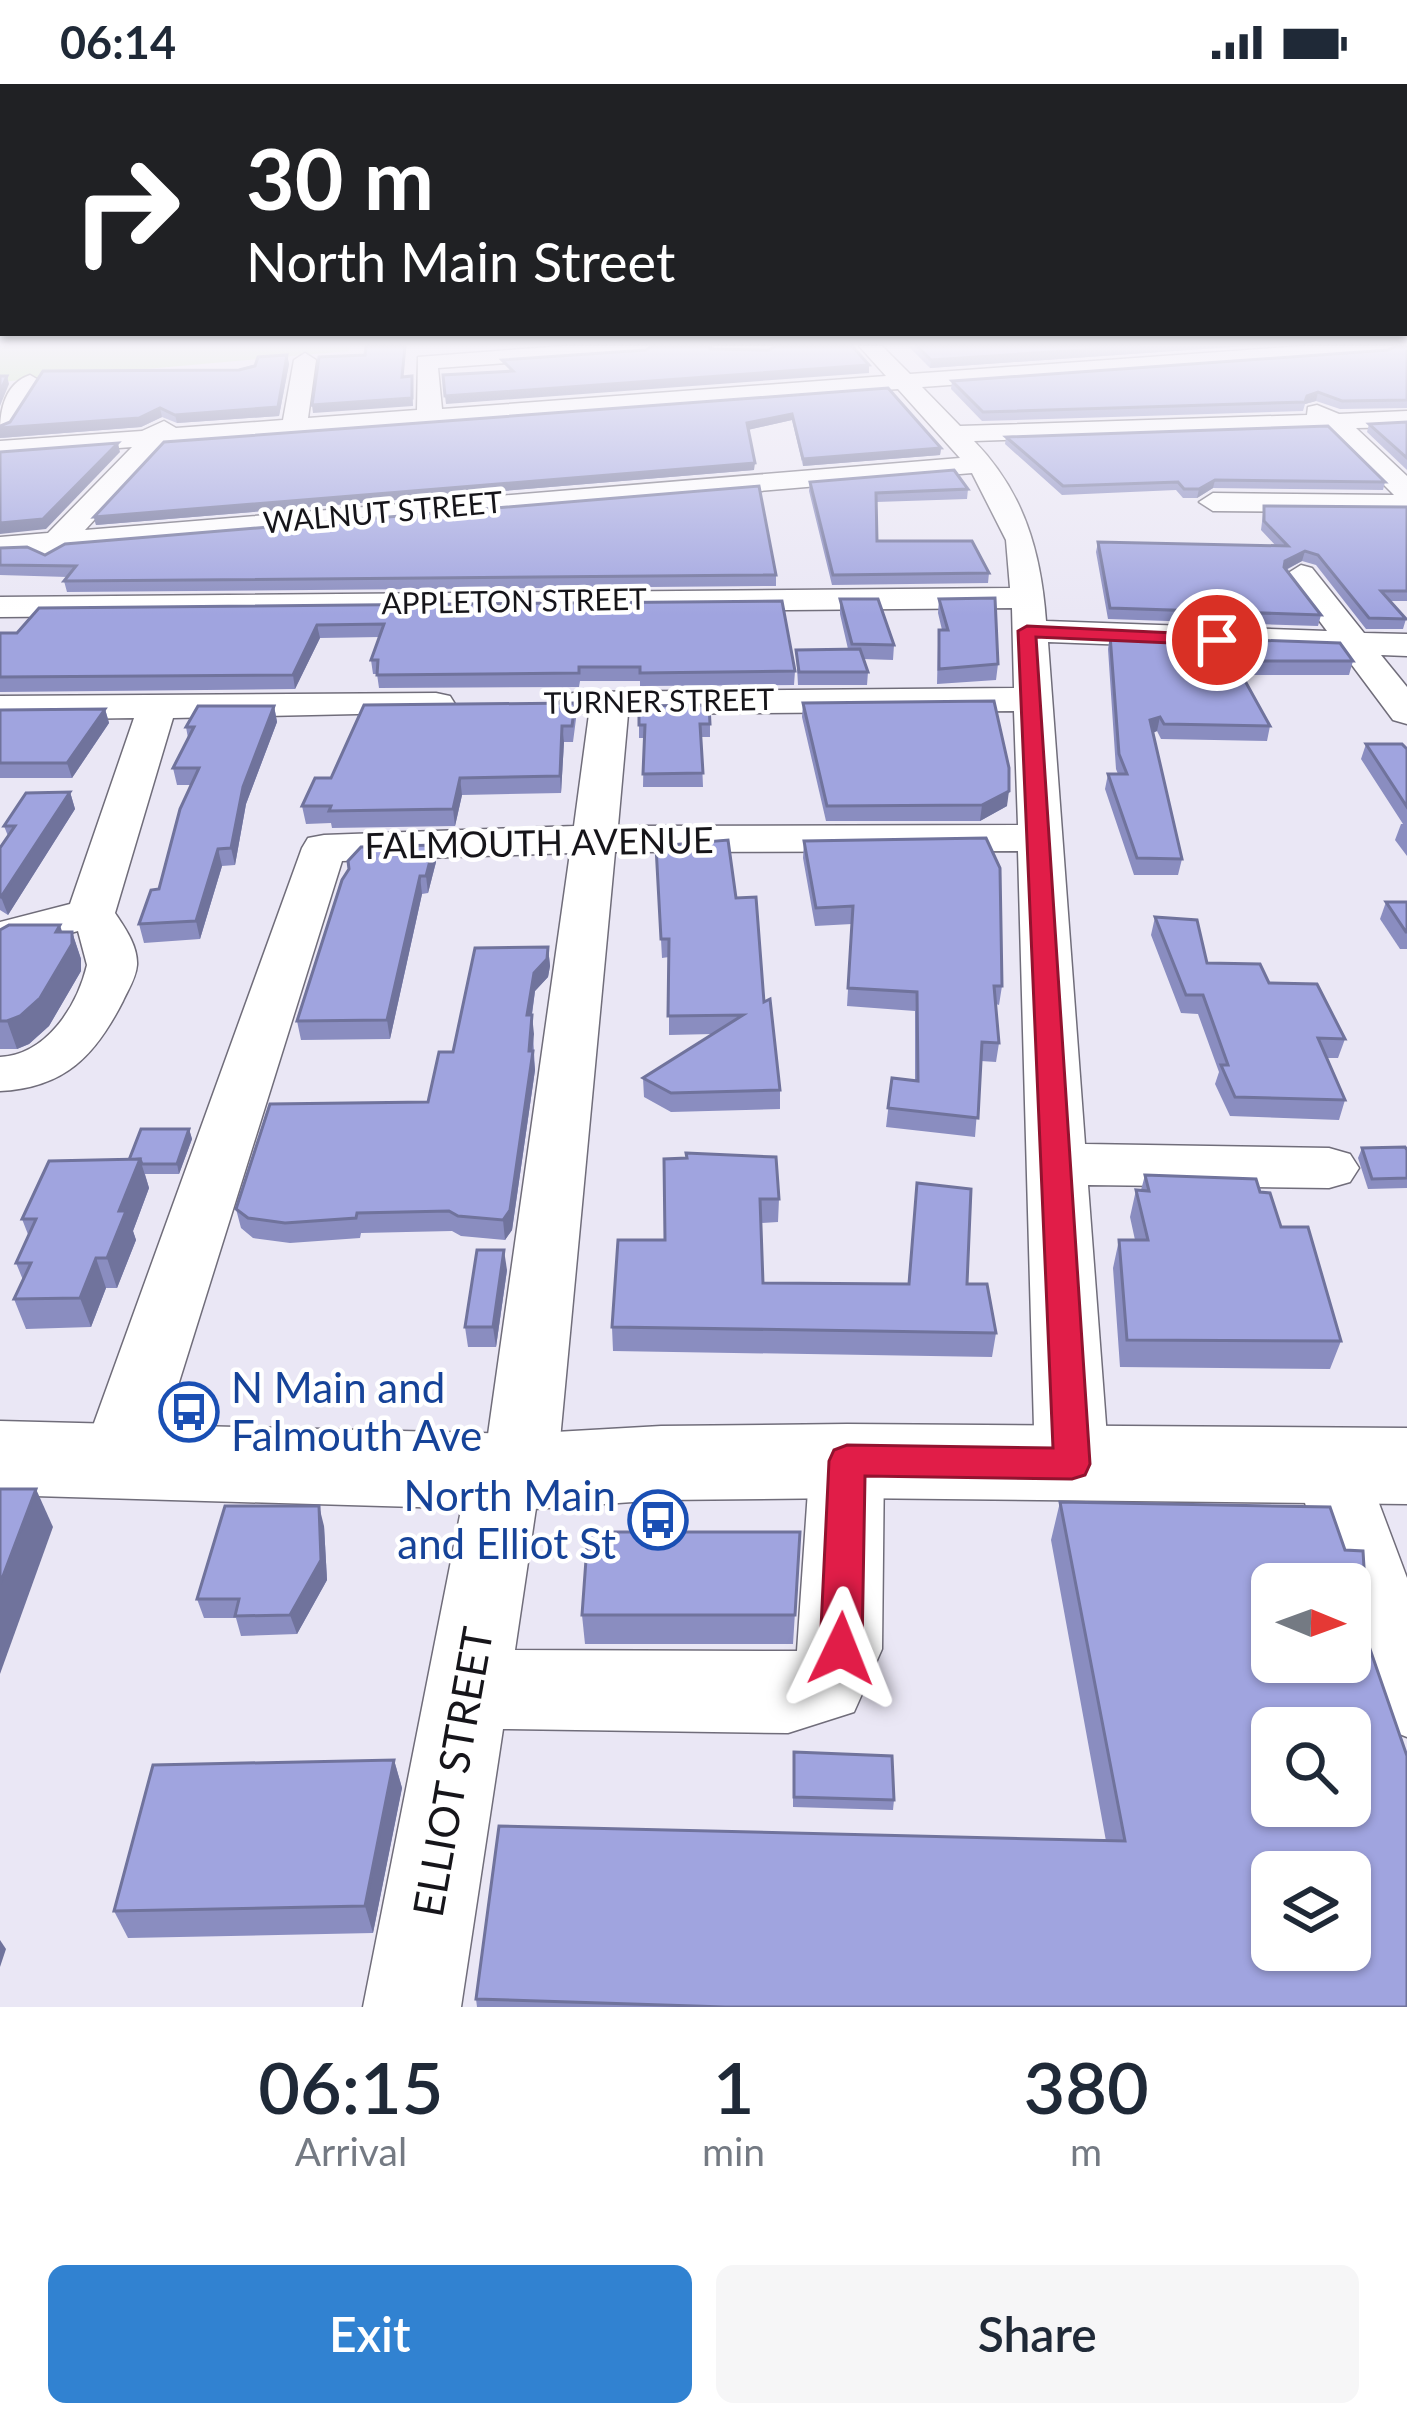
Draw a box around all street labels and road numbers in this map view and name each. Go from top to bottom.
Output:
street label: WALNUT STREET [262,483,504,539]
street label: APPLETON STREET [381,580,647,620]
street label: TURNER STREET [543,680,775,720]
street label: FALMOUTH AVENUE [364,817,714,867]
street label: ELLIOT STREET [402,1623,502,1920]

